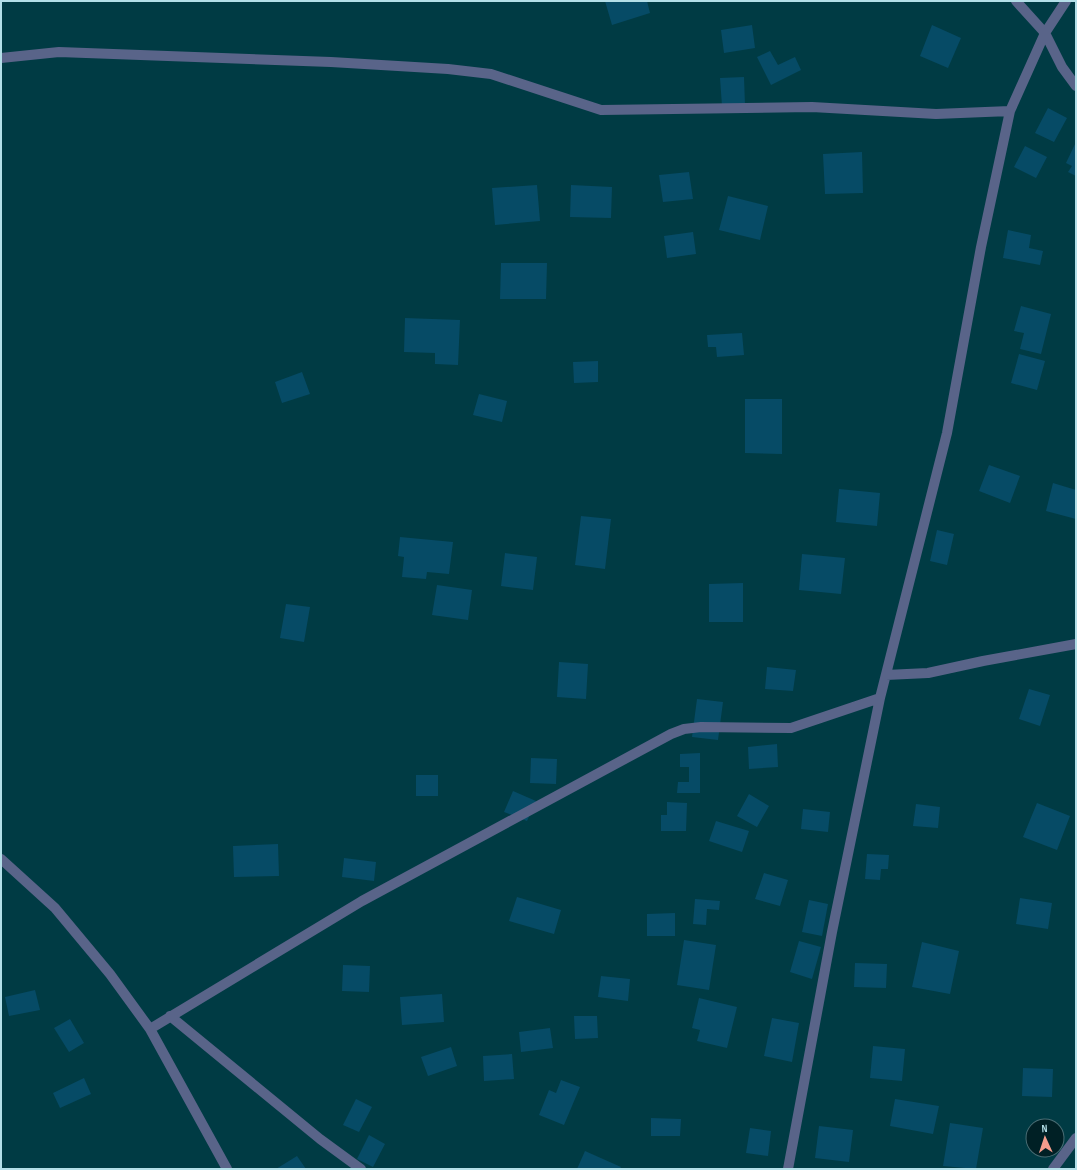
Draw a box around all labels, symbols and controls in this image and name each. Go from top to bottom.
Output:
north arrow [1025,1118,1065,1158]
text: N [1041,1122,1048,1135]

